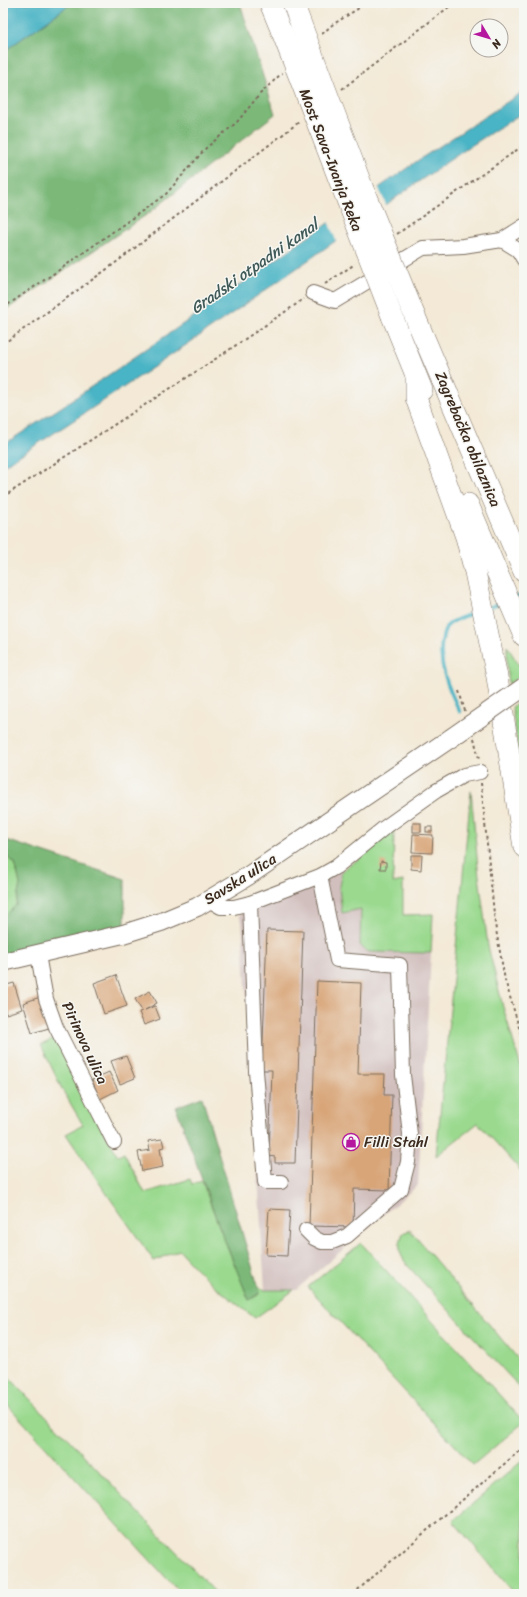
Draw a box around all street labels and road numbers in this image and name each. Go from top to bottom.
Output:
street label: Most Sava-Ivanja Reka [292,84,371,236]
street label: Zagrebačka obilaznica [428,367,509,511]
street label: Savska ulica [198,846,282,912]
street label: Pirinova ulica [54,997,116,1089]

